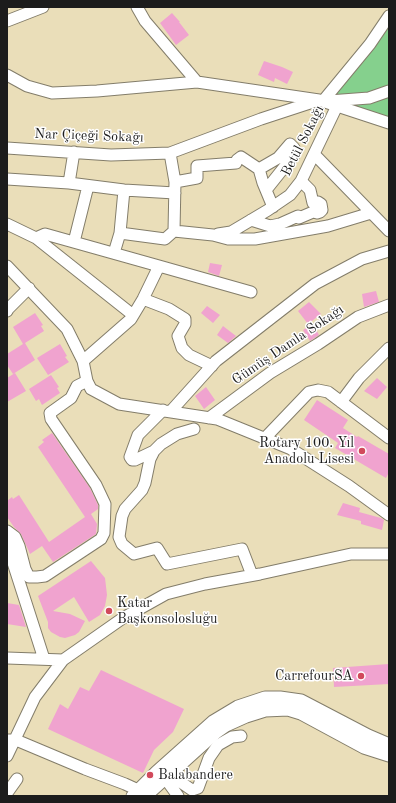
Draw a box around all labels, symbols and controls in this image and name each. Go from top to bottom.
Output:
street label: Betül Sokağı [278,103,328,179]
street label: Nar Çiçeği Sokağı [34,126,144,146]
street label: Gümüş Damla Sokağı [229,301,347,389]
place label: Rotary 100. Yıl Anadolu Lisesi [259,435,354,468]
marker: Rotary 100. Yıl Anadolu Lisesi [357,446,367,456]
place label: Katar Başkonsolosluğu [117,595,218,628]
marker: Katar Başkonsolosluğu [104,606,114,616]
place label: CarrefourSA [275,668,353,684]
marker: CarrefourSA [356,671,366,681]
place label: Balabandere [158,767,233,783]
marker: Balabandere [145,770,155,780]

